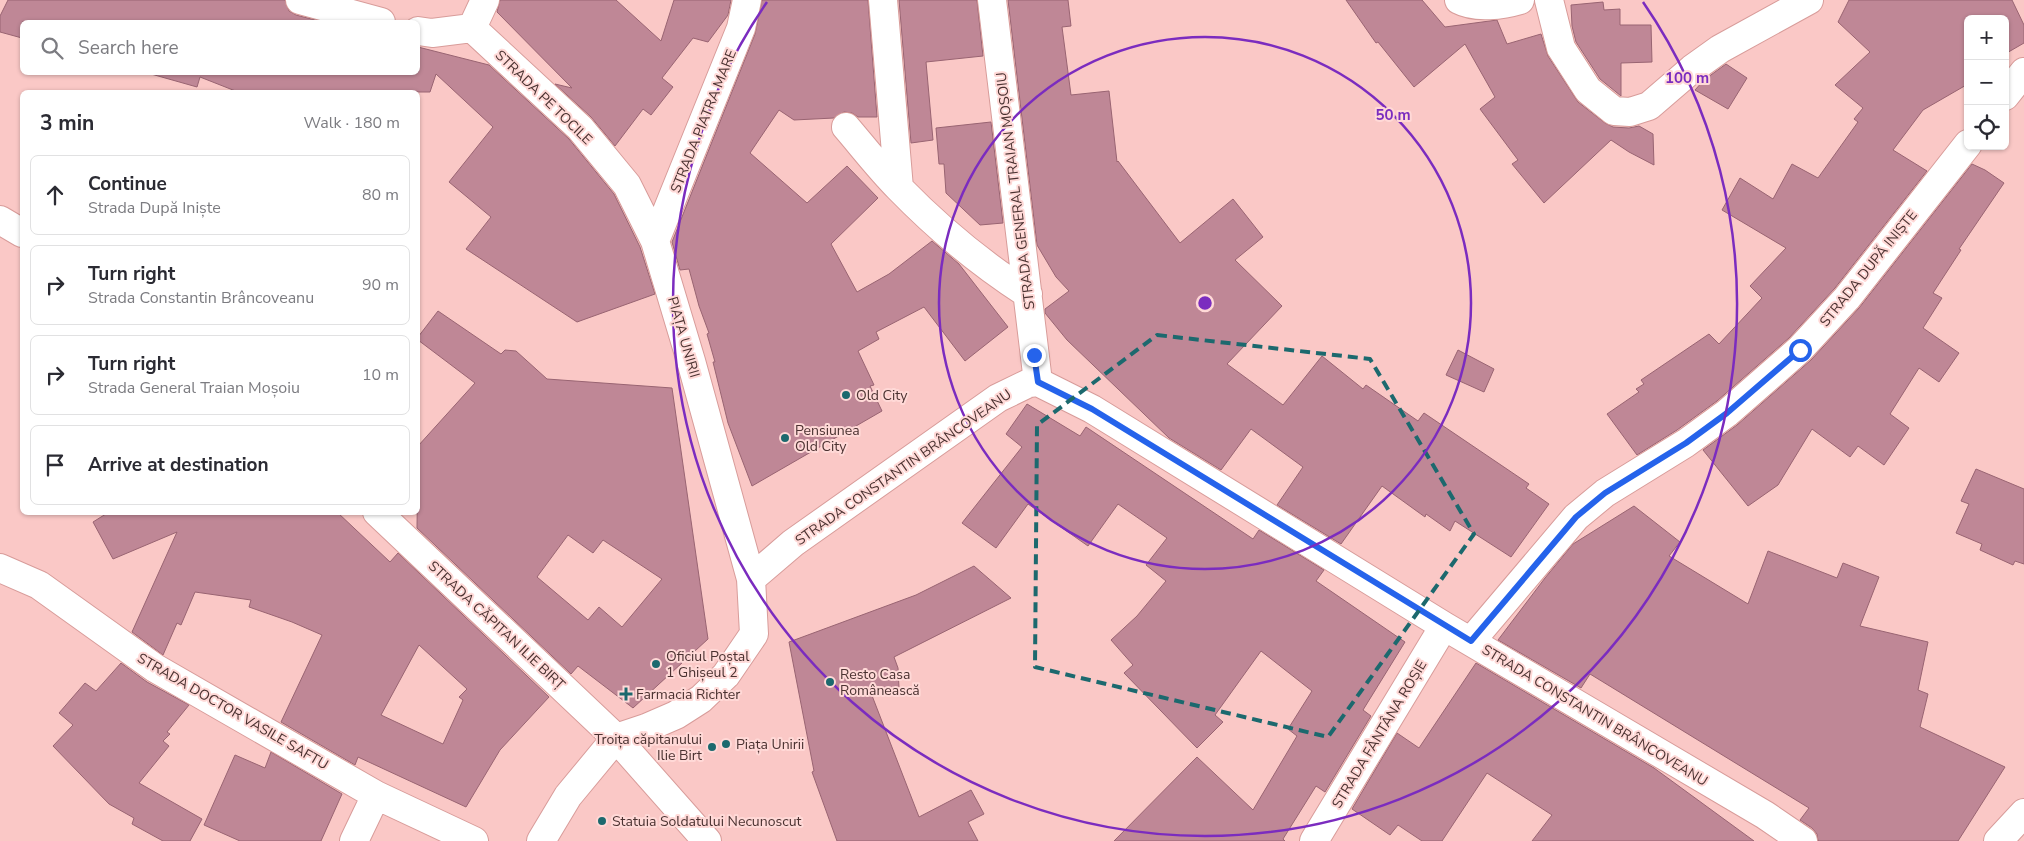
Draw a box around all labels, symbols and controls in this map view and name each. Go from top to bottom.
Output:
map controls [1964,15,2009,150]
button: + [1964,15,2009,60]
search box [20,20,420,75]
icon: search [38,34,66,62]
text: Search here [78,35,179,61]
street label: STRADA PE TOCILE [491,46,596,149]
street label: STRADA PIATRA MARE [666,47,741,196]
button: − [1964,60,2009,105]
text: 100 m [1665,68,1709,88]
street label: STRADA GENERAL TRAIAN MOȘOIU [991,71,1039,311]
text: 50 m [1375,105,1411,125]
button: locate [1964,105,2009,150]
text: 3 min [40,109,94,137]
text: Walk · 180 m [304,112,400,134]
text: Continue [88,171,167,197]
icon: ahead [41,181,69,209]
text: 80 m [362,184,399,206]
text: Strada După Iniște [88,197,221,219]
street label: STRADA DUPĂ INIȘTE [1815,206,1921,331]
text: Turn right [88,261,175,287]
icon: right [41,271,69,299]
text: 90 m [362,274,399,296]
text: Strada Constantin Brâncoveanu [88,287,314,309]
street label: PIAȚA UNIRII [663,294,704,380]
centre of rings [1196,294,1214,312]
route start [1789,339,1812,362]
route end [1023,344,1046,367]
text: Turn right [88,351,175,377]
icon: right [41,361,69,389]
text: 10 m [362,364,399,386]
text: Strada General Traian Moșoiu [88,377,300,399]
street label: STRADA CONSTANTIN BRÂNCOVEANU [791,385,1015,550]
place label: Old City [856,386,908,405]
marker: Old City [840,389,852,401]
place label: Pensiunea Old City [795,421,860,456]
marker: Pensiunea Old City [779,432,791,444]
icon: arrive [41,451,69,479]
text: Arrive at destination [88,452,269,478]
street label: STRADA CĂPITAN ILIE BIRȚ [424,557,570,694]
street label: STRADA CONSTANTIN BRÂNCOVEANU [1478,640,1711,791]
place label: Oficiul Poștal 1 Ghișeul 2 [666,647,750,682]
street label: STRADA DOCTOR VASILE SAFTU [134,649,332,774]
street label: STRADA FÂNTÂNA ROȘIE [1328,657,1431,812]
marker: Oficiul Poștal 1 Ghișeul 2 [650,658,662,670]
place label: Resto Casa Românească [840,665,920,700]
marker: Resto Casa Românească [824,676,836,688]
place label: Farmacia Richter [636,685,740,704]
marker: Farmacia Richter [620,688,632,700]
place label: Troița căpitanului Ilie Birt [594,730,702,765]
place label: Piața Unirii [736,735,804,754]
marker: Piața Unirii [720,738,732,750]
marker: Troița căpitanului Ilie Birt [706,741,718,753]
place label: Statuia Soldatului Necunoscut [612,812,802,831]
marker: Statuia Soldatului Necunoscut [596,815,608,827]

